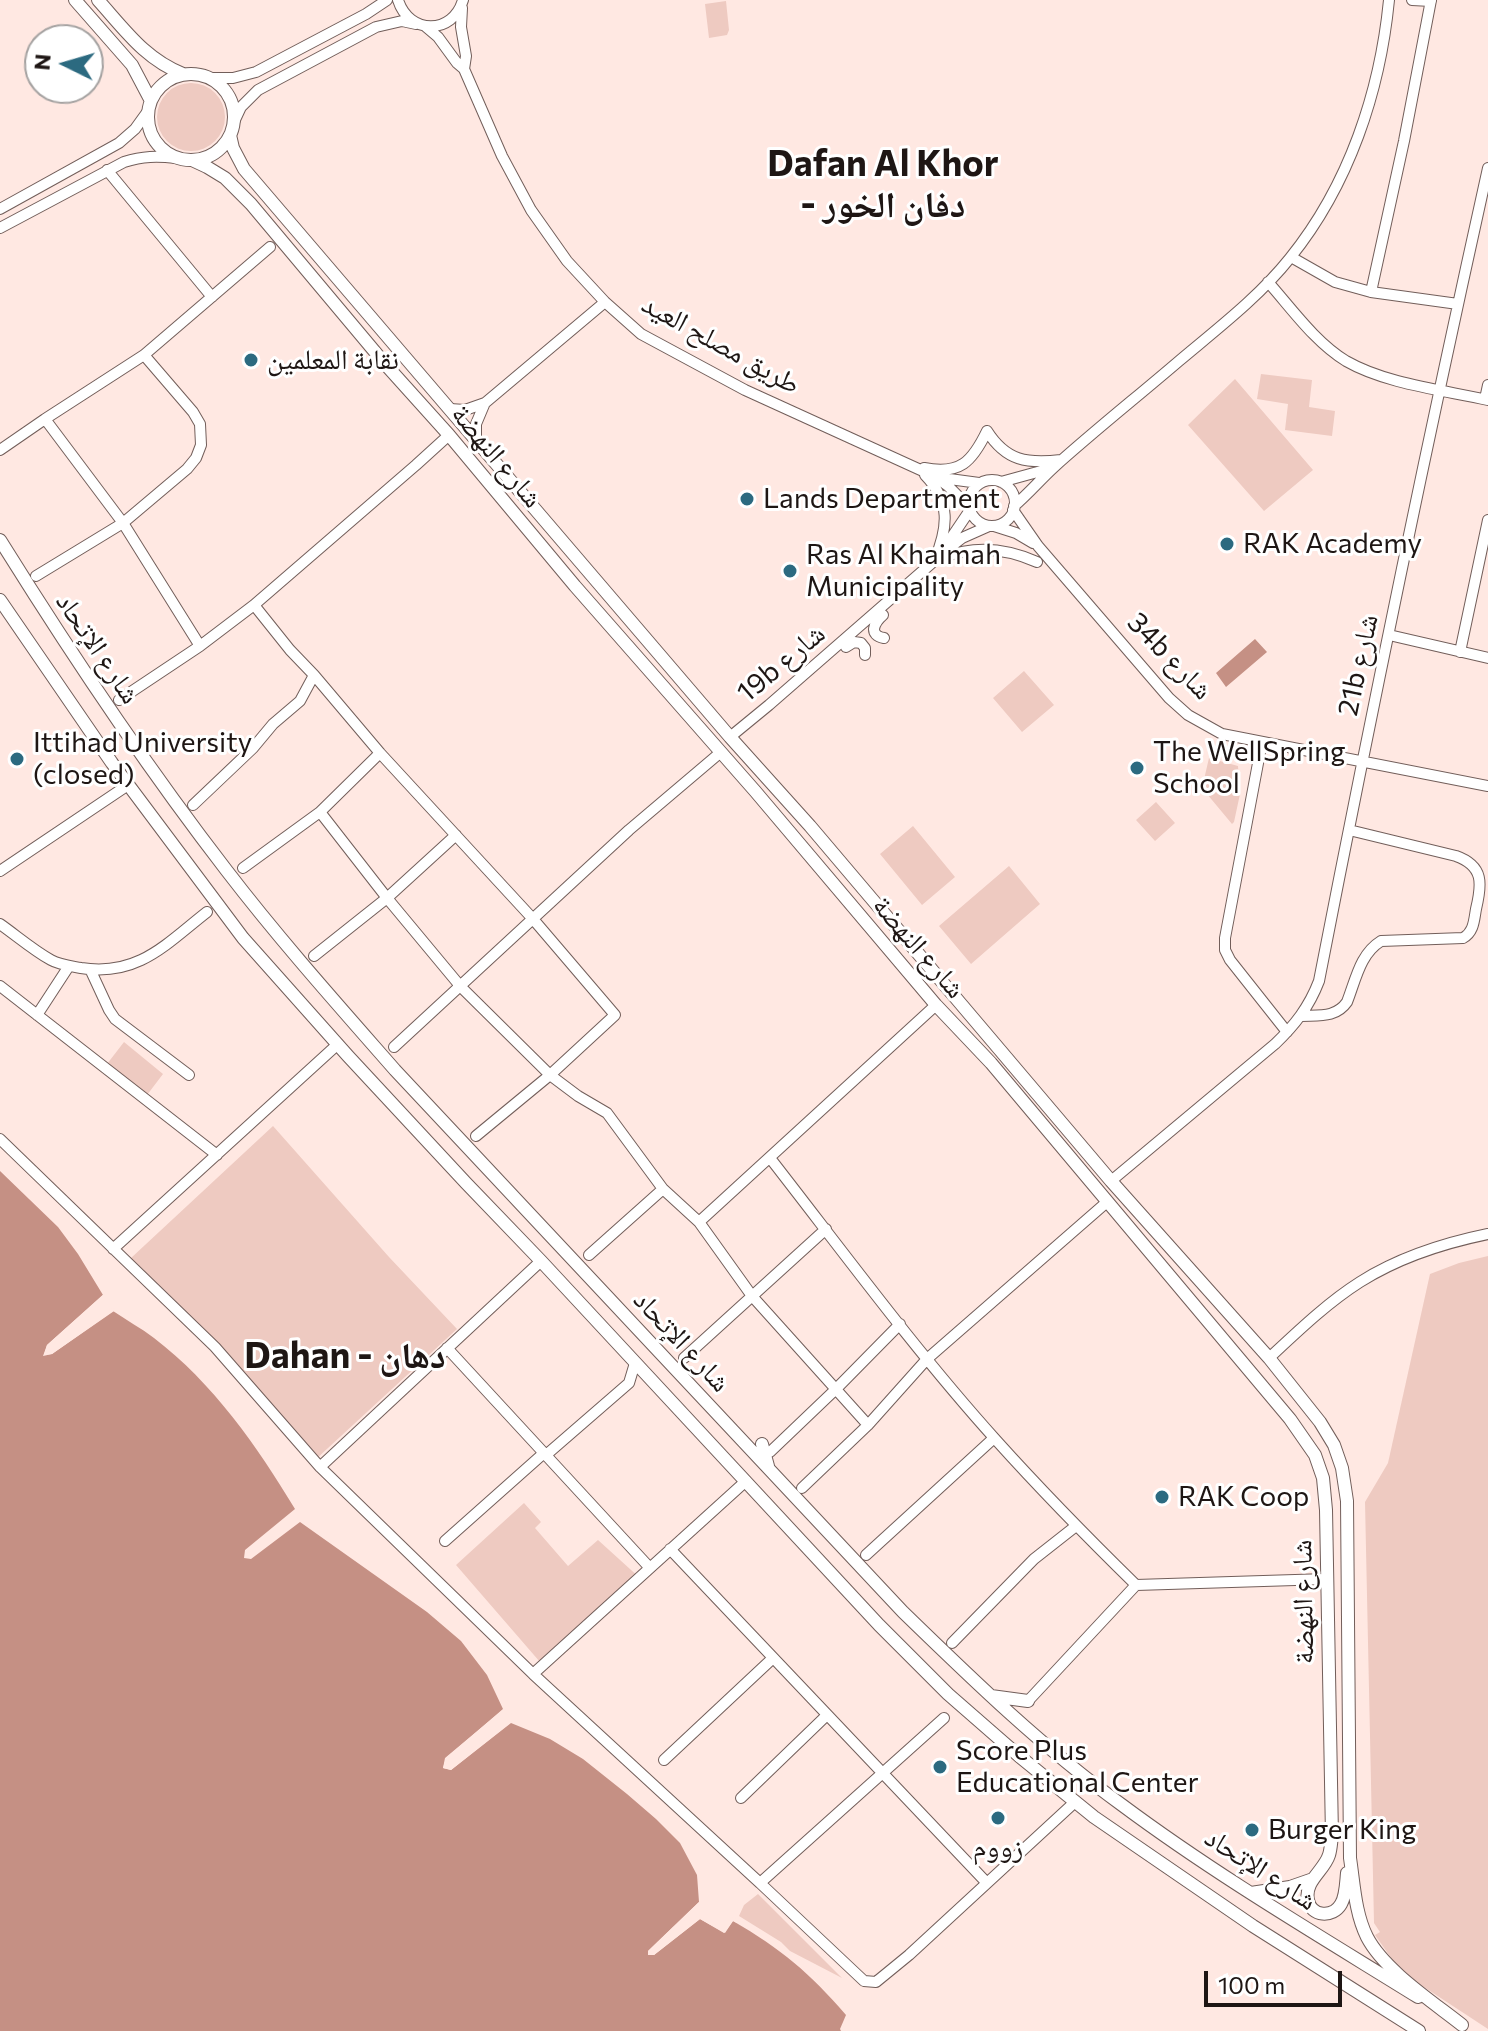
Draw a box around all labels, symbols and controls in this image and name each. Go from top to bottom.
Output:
north arrow [24,24,104,104]
text: N [27,53,56,71]
district label: Dafan Al Khor - دفان الخور [754,142,1012,227]
street label: طريق مصلح العيد [636,287,806,401]
place label: نقابة المعلمين [267,343,399,377]
marker: نقابة المعلمين [242,351,260,369]
street label: شارع النهضة [444,398,550,514]
place label: Lands Department [763,482,1000,516]
marker: Lands Department [738,490,756,508]
place label: RAK Academy [1243,527,1422,561]
marker: RAK Academy [1218,535,1236,553]
place label: Ras Al Khaimah Municipality [806,538,1001,604]
marker: Ras Al Khaimah Municipality [781,562,799,580]
street label: شارع الإتحاد [49,586,147,710]
street label: 34b شارع [1120,606,1220,706]
street label: 21b شارع [1331,611,1385,719]
street label: 19b شارع [730,617,832,709]
place label: Ittihad University (closed) [33,726,252,792]
place label: The WellSpring School [1153,735,1345,801]
marker: Ittihad University (closed) [8,750,26,768]
marker: The WellSpring School [1128,759,1146,777]
street label: شارع النهضة [865,889,973,1005]
street label: شارع الإتحاد [627,1283,737,1399]
district label: Dahan - دهان [244,1334,446,1378]
place label: RAK Coop [1178,1480,1309,1514]
marker: RAK Coop [1153,1488,1171,1506]
street label: شارع النهضة [1285,1539,1321,1665]
place label: Score Plus Educational Center [956,1734,1199,1800]
marker: Score Plus Educational Center [931,1758,949,1776]
marker: زووم [989,1809,1007,1827]
place label: Burger King [1268,1813,1416,1847]
street label: شارع الإتحاد [1199,1820,1323,1918]
marker: Burger King [1243,1821,1261,1839]
place label: زووم [973,1831,1023,1865]
scale bar [1208,1955,1346,2005]
text: 100 m [1218,1970,1285,1999]

